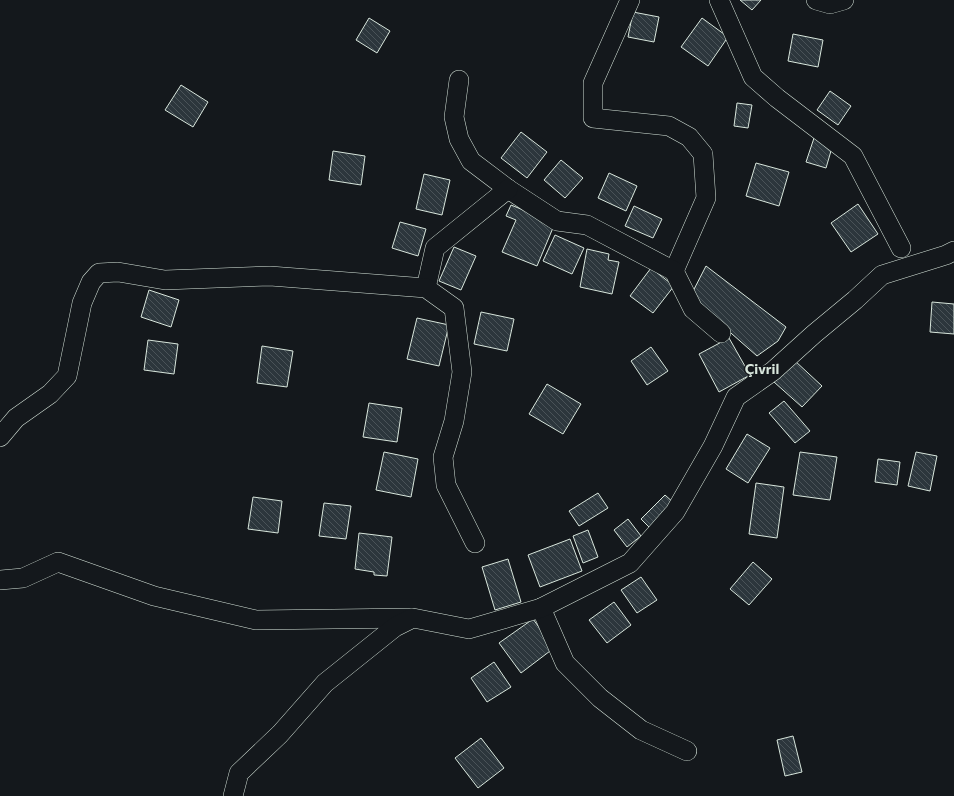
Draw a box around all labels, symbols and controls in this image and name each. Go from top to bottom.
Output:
district label: Çivril [745,360,779,377]

